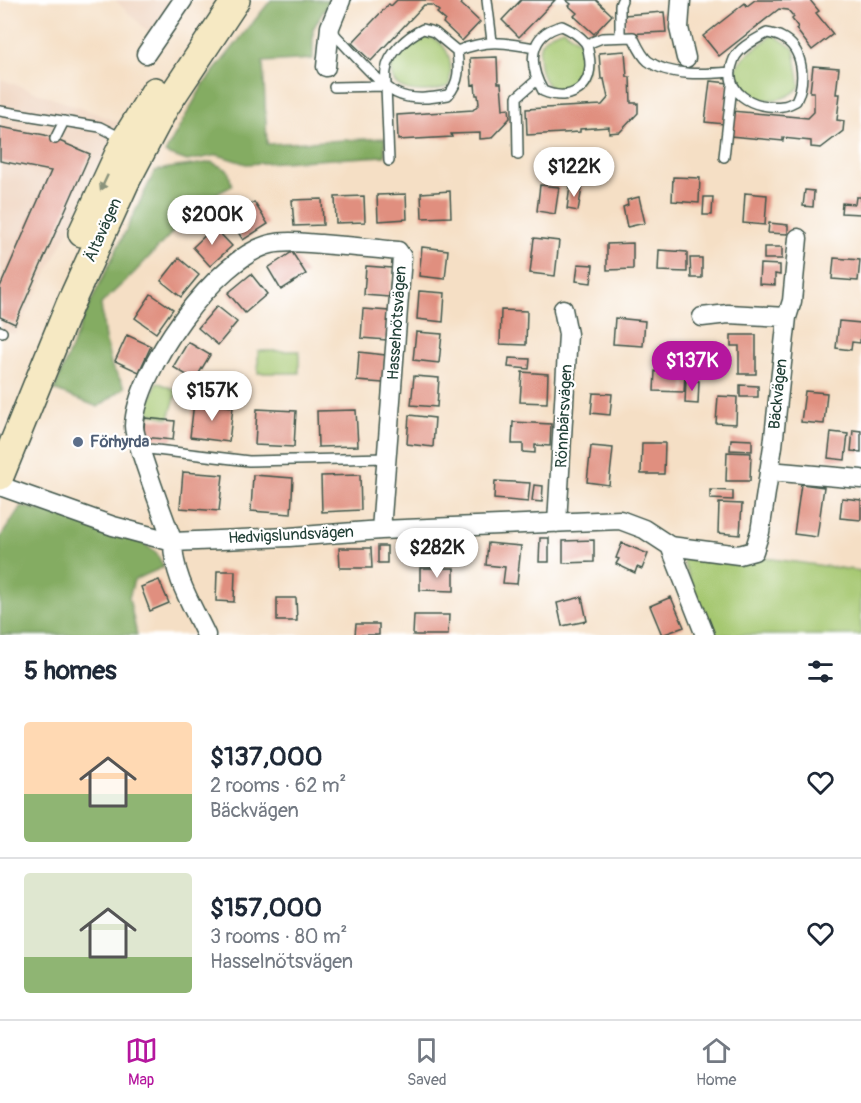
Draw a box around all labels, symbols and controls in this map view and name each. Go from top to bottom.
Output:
pin: $122K [532,147,616,198]
text: $122K [547,154,601,179]
one-way arrow [100,175,109,192]
street label: Ältavägen [80,195,126,265]
pin: $200K [170,195,254,246]
text: $200K [181,202,243,227]
street label: Hasselnötsvägen [383,265,411,381]
pin: $137K [650,341,734,392]
text: $137K [666,348,718,373]
street label: Bäckvägen [764,358,792,430]
street label: Rönnbärsvägen [551,364,577,468]
pin: $157K [170,371,254,422]
text: $157K [186,378,238,403]
place label: Förhyrda [90,432,150,452]
marker: Förhyrda [71,435,85,449]
street label: Hedvigslundsvägen [228,522,354,548]
pin: $282K [395,528,479,579]
text: $282K [409,535,465,560]
text: 5 homes [24,655,117,687]
icon: filters [804,655,837,688]
text: $137,000 [210,741,322,773]
icon: home [72,746,144,818]
icon: heart [804,766,837,799]
text: 2 rooms · 62 m² [210,773,346,798]
text: Bäckvägen [210,798,299,823]
text: $157,000 [210,892,322,924]
icon: home [72,897,144,969]
icon: heart [804,917,837,950]
text: 3 rooms · 80 m² [210,924,347,949]
text: Hasselnötsvägen [210,949,353,974]
tab: Map [125,1034,158,1090]
tab: Saved [407,1034,447,1090]
tab: Home [696,1034,736,1090]

